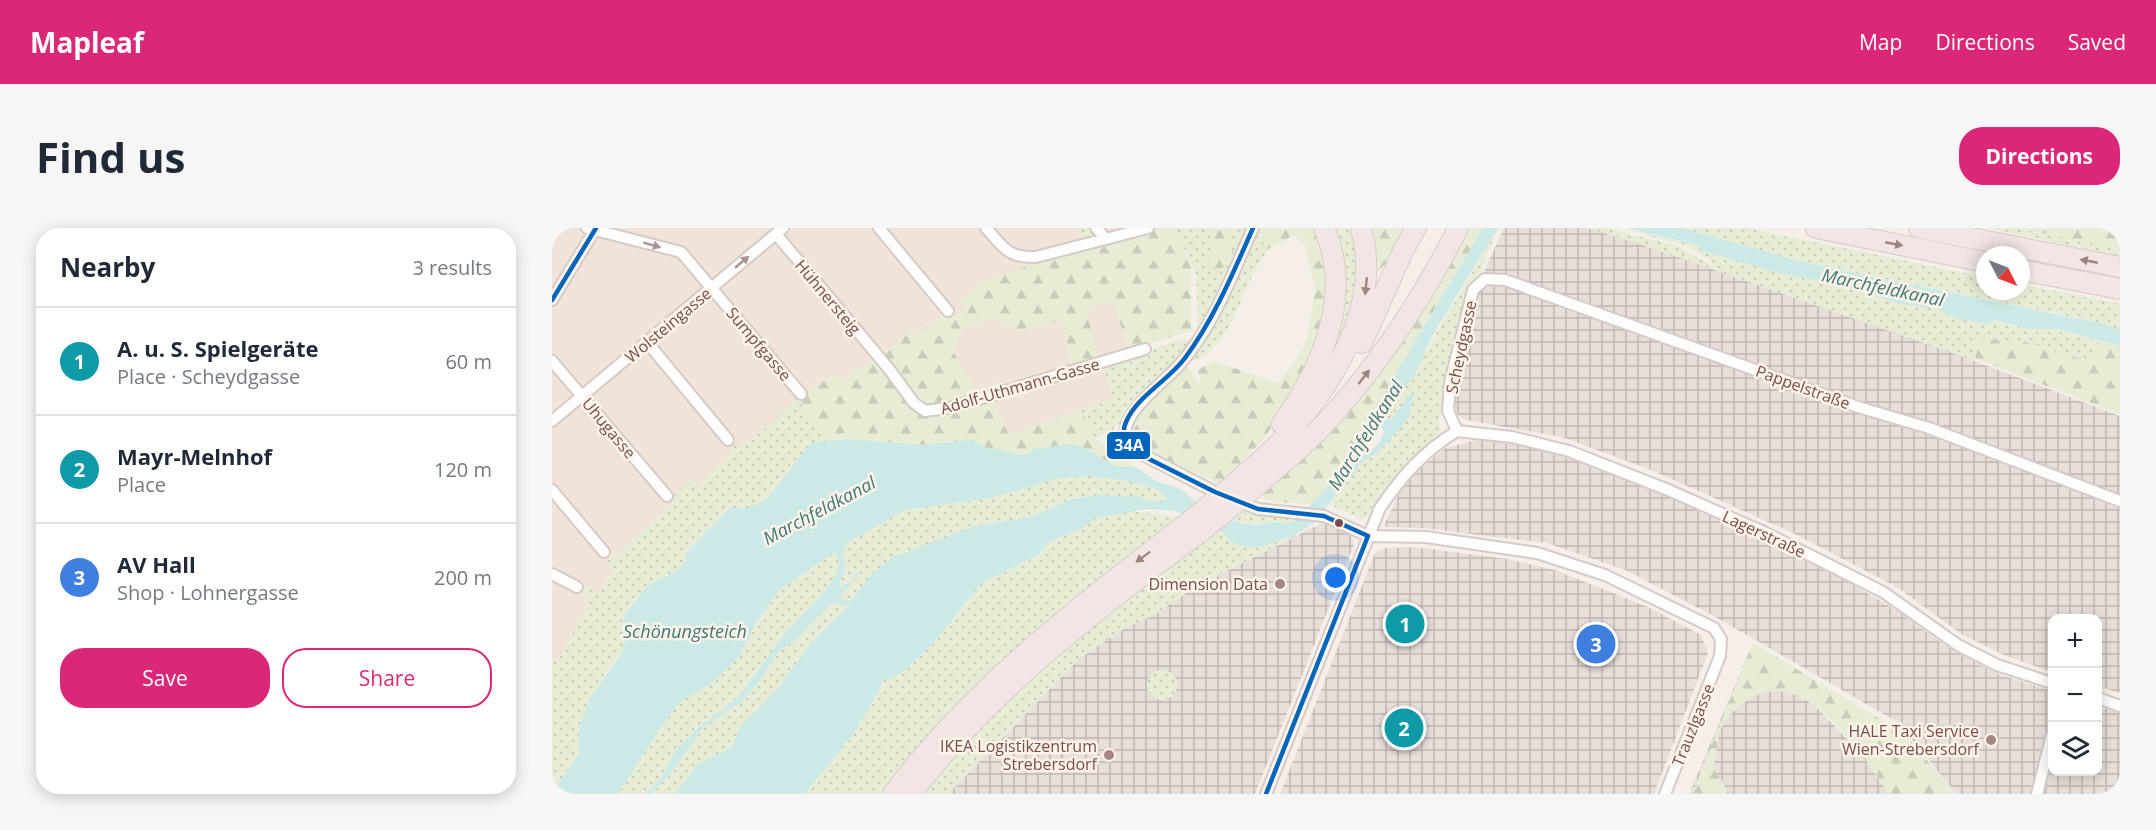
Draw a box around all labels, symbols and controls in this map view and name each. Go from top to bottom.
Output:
text: Mapleaf [30,23,144,61]
text: Map [1859,28,1902,56]
text: Directions [1935,28,2035,56]
text: Saved [2068,28,2126,56]
button: Directions [1959,127,2120,185]
text: Find us [36,128,185,185]
one-way arrow [643,240,661,250]
one-way arrow [1885,240,1904,249]
north arrow [1976,246,2030,300]
text: Nearby [60,249,155,285]
text: 3 results [412,254,492,281]
street label: Hühnersteig [790,255,866,339]
one-way arrow [734,256,750,269]
one-way arrow [2080,256,2099,265]
water label: Marchfeldkanal [1820,262,1947,312]
one-way arrow [1361,276,1371,295]
street label: Wolsteingasse [620,282,716,368]
street label: Scheydgasse [1440,298,1482,396]
street label: Sumpfgasse [722,302,796,386]
text: A. u. S. Spielgeräte [117,333,318,363]
text: 1 [74,348,85,375]
text: 60 m [445,348,492,375]
street label: Adolf-Uthmann-Gasse [938,353,1102,419]
street label: Pappelstraße [1753,360,1853,414]
text: Place · Scheydgasse [117,363,300,390]
one-way arrow [1357,369,1370,385]
water label: Marchfeldkanal [1322,375,1408,494]
street label: Uhugasse [577,393,641,463]
line badge: 34A [1106,431,1151,460]
text: 34A [1114,434,1145,456]
text: Mayr-Melnhof [117,441,272,471]
text: 2 [74,456,85,483]
text: 120 m [434,456,492,483]
water label: Marchfeldkanal [758,470,880,550]
text: Place [117,471,166,498]
street label: Lagerstraße [1719,505,1809,563]
unlabelled marker [1333,517,1345,529]
text: AV Hall [117,549,196,579]
one-way arrow [1135,551,1150,563]
your location [1321,563,1350,592]
text: 3 [74,564,85,591]
text: 200 m [434,564,492,591]
place label: Dimension Data [1148,573,1268,595]
marker: Dimension Data [1273,577,1287,591]
text: Shop · Lohnergasse [117,579,299,606]
pin: 1 [1386,602,1424,646]
map controls [2048,614,2102,776]
button: + [2048,614,2102,668]
water label: Schönungsteich [623,619,747,643]
pin: 3 [1576,622,1616,666]
button: Save [60,648,270,708]
button: Share [282,648,492,708]
button: − [2048,668,2102,722]
street label: Trauzlgasse [1666,680,1720,770]
pin: 2 [1384,706,1424,750]
place label: HALE Taxi Service Wien-Strebersdorf [1842,720,1981,760]
button: layers [2048,722,2102,776]
marker: HALE Taxi Service Wien-Strebersdorf [1984,733,1998,747]
place label: IKEA Logistikzentrum Strebersdorf [940,735,1099,775]
marker: IKEA Logistikzentrum Strebersdorf [1102,748,1116,762]

